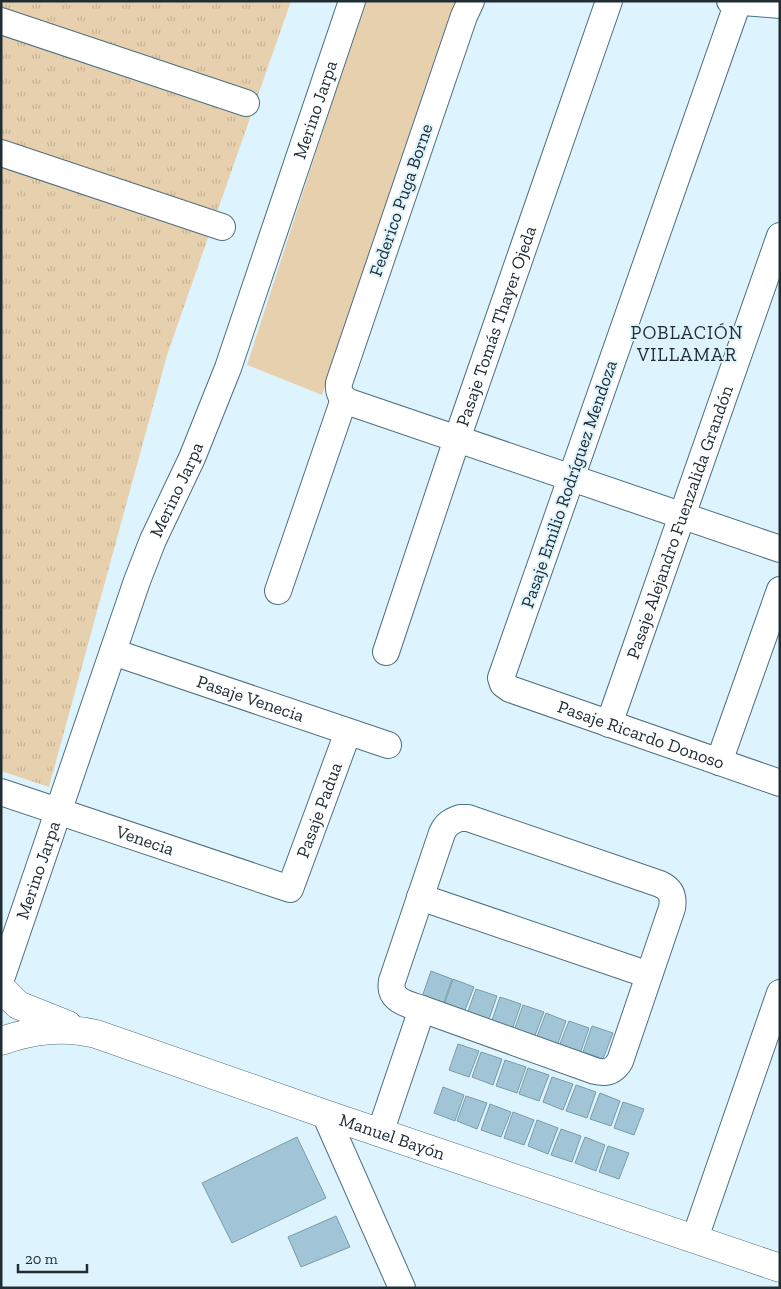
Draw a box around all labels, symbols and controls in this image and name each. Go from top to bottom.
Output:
street label: Merino Jarpa [288,57,342,162]
street label: Federico Puga Borne [365,121,437,279]
street label: Pasaje Tomás Thayer Ojeda [451,223,541,429]
district label: POBLACIÓN VILLAMAR [631,321,743,366]
street label: Pasaje Emilio Rodríguez Mendoza [516,357,622,611]
street label: Pasaje Alejandro Fuenzalida Grandón [622,382,738,662]
street label: Merino Jarpa [145,439,208,541]
street label: Pasaje Venecia [194,670,307,727]
street label: Pasaje Ricardo Donoso [555,695,727,774]
street label: Pasaje Padua [291,759,347,861]
street label: Merino Jarpa [11,818,65,922]
street label: Venecia [112,820,177,860]
street label: Manuel Bayón [336,1109,448,1165]
scale bar [18,1242,86,1274]
text: 20 m [25,1250,58,1268]

